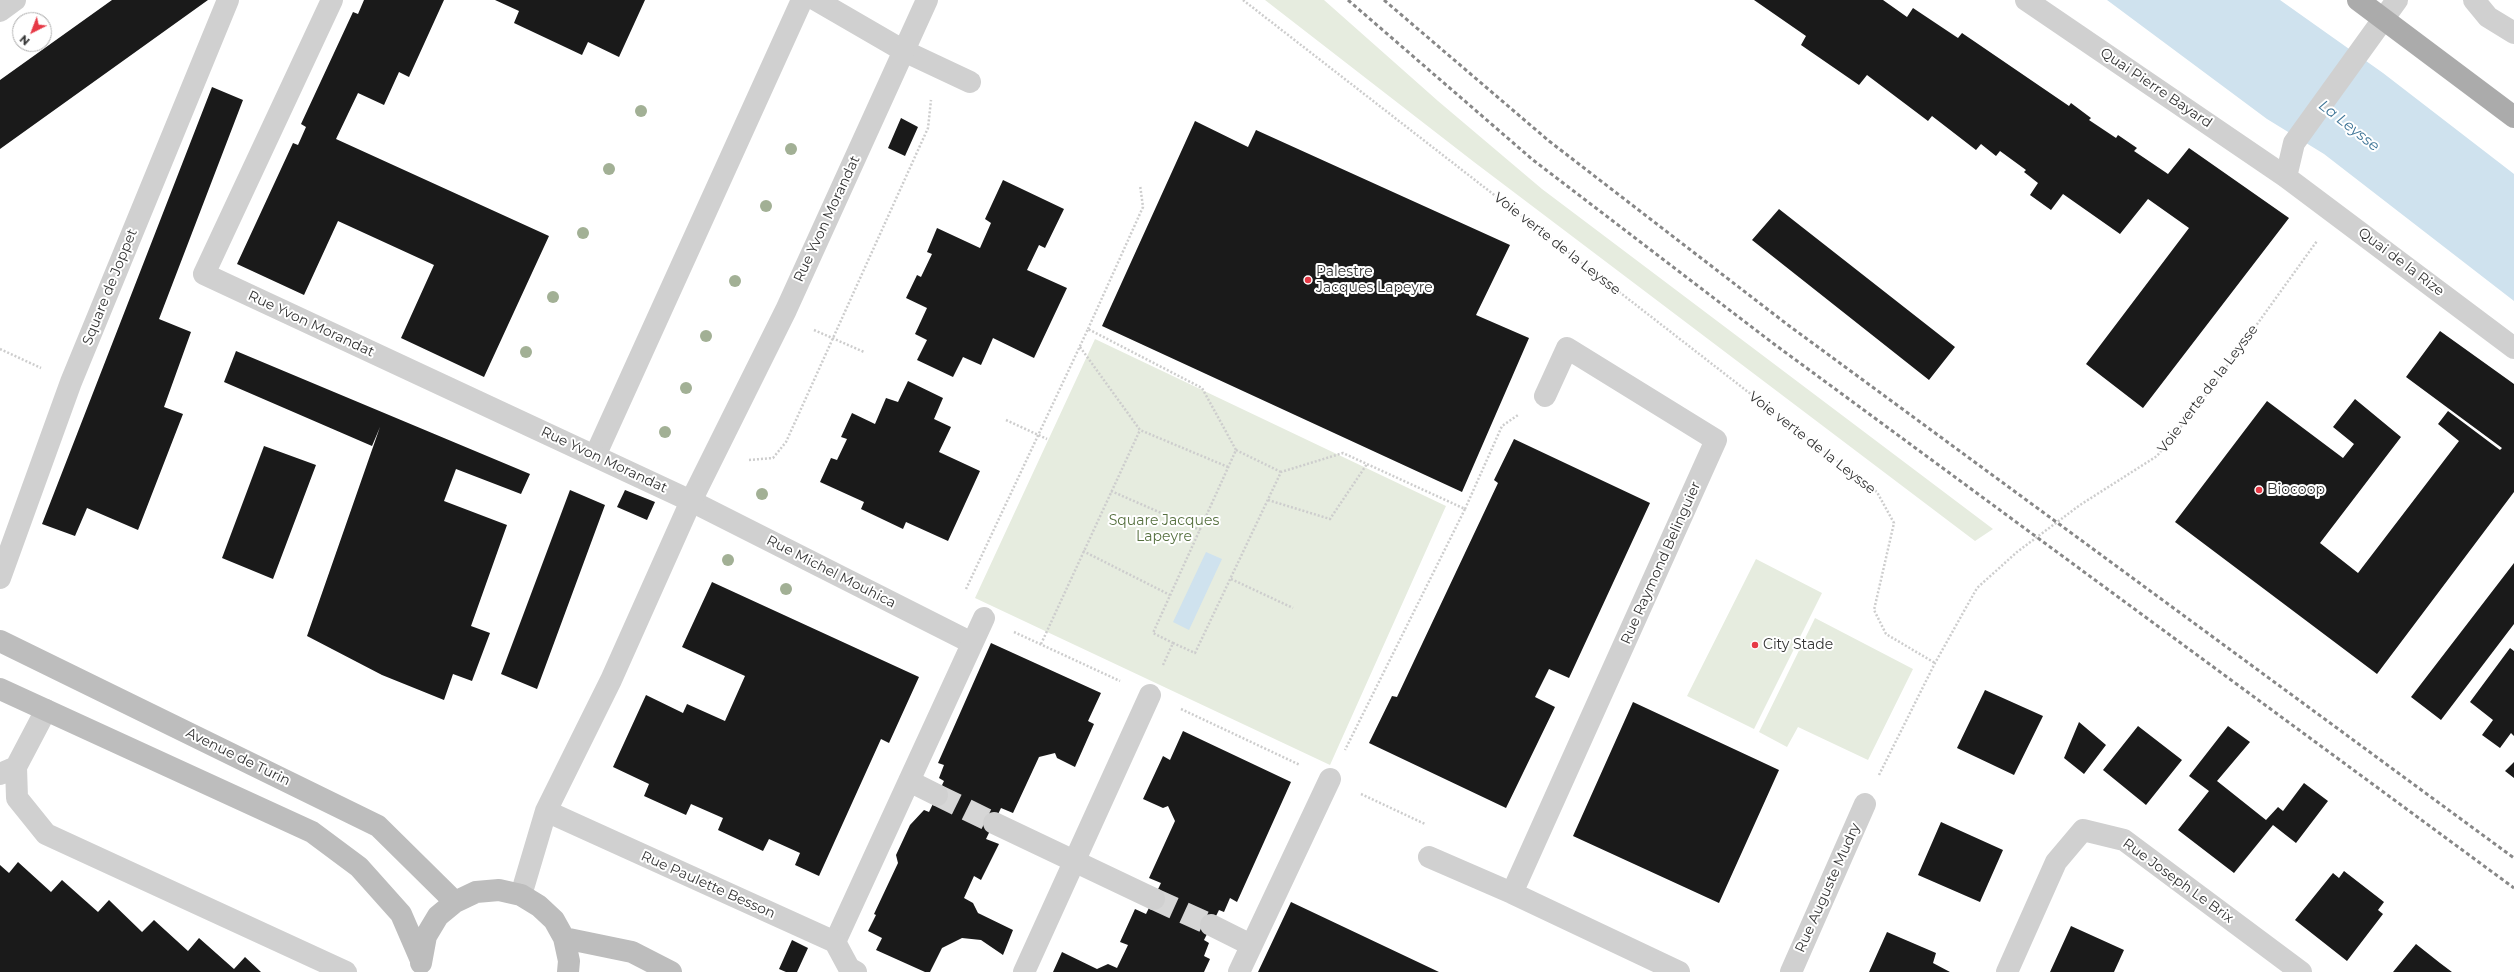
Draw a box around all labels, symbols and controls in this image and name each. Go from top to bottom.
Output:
north arrow [12,12,52,52]
text: N [17,32,33,48]
street label: Quai Pierre Bayard [2097,44,2215,132]
water label: La Leysse [2315,97,2383,155]
street label: Rue Yvon Morandat [790,153,864,285]
street label: Voie verte de la Leysse [1490,189,1624,299]
street label: Quai de la Rize [2355,224,2447,300]
street label: Square de Joppet [79,226,141,348]
place label: Palestre Jacques Lapeyre [1316,264,1433,296]
marker: Palestre Jacques Lapeyre [1303,275,1313,285]
street label: Rue Yvon Morandat [245,287,377,361]
street label: Voie verte de la Leysse [2154,322,2262,456]
street label: Voie verte de la Leysse [1745,388,1879,498]
street label: Rue Yvon Morandat [538,423,670,497]
street label: Rue Raymond Belinguier [1617,479,1705,647]
place label: Biocoop [2267,482,2325,498]
marker: Biocoop [2254,485,2264,495]
park label: Square Jacques Lapeyre [1109,513,1219,546]
street label: Rue Michel Mouhica [764,532,898,612]
place label: City Stade [1763,637,1833,653]
marker: City Stade [1750,640,1760,650]
street label: Avenue de Turin [183,724,293,790]
street label: Rue Auguste Mudry [1792,821,1864,955]
street label: Rue Joseph Le Brix [2119,835,2237,927]
street label: Rue Paulette Besson [638,848,778,922]

